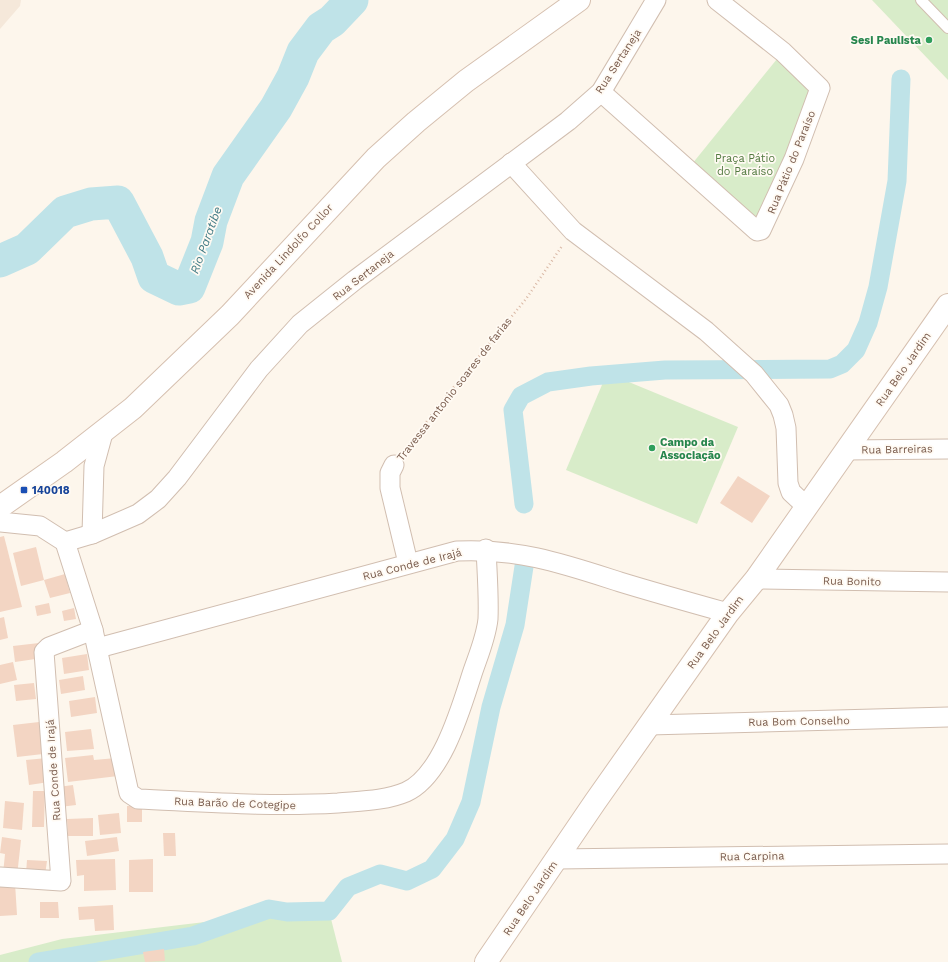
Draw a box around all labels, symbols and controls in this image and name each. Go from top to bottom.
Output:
street label: Rua Sertaneja [593,27,644,96]
place label: Sesi Paulista [851,34,922,47]
marker: Sesi Paulista [924,35,934,45]
street label: Rua Pátio do Paraíso [765,109,818,216]
park label: Praça Pátio do Paraíso [715,152,775,178]
street label: Avenida Lindolfo Collor [241,201,336,301]
water label: Rio Paratibe [187,204,225,276]
street label: Rua Sertaneja [330,247,397,303]
street label: Travessa antonio soares de farias [394,315,515,464]
street label: Rua Belo Jardim [873,330,934,409]
place label: Campo da Associação [660,436,721,462]
street label: Rua Barreiras [861,442,933,457]
marker: Campo da Associação [647,443,657,453]
place label: 140018 [32,484,70,497]
marker: 140018 [19,485,29,495]
street label: Rua Conde de Irajá [361,546,463,583]
street label: Rua Bonito [823,574,881,589]
street label: Rua Belo Jardim [684,593,746,672]
street label: Rua Bom Conselho [748,714,850,729]
street label: Rua Conde de Irajá [43,719,64,821]
street label: Rua Barão de Cotegipe [174,795,296,812]
street label: Rua Carpina [719,849,785,864]
street label: Rua Belo Jardim [501,858,560,938]

